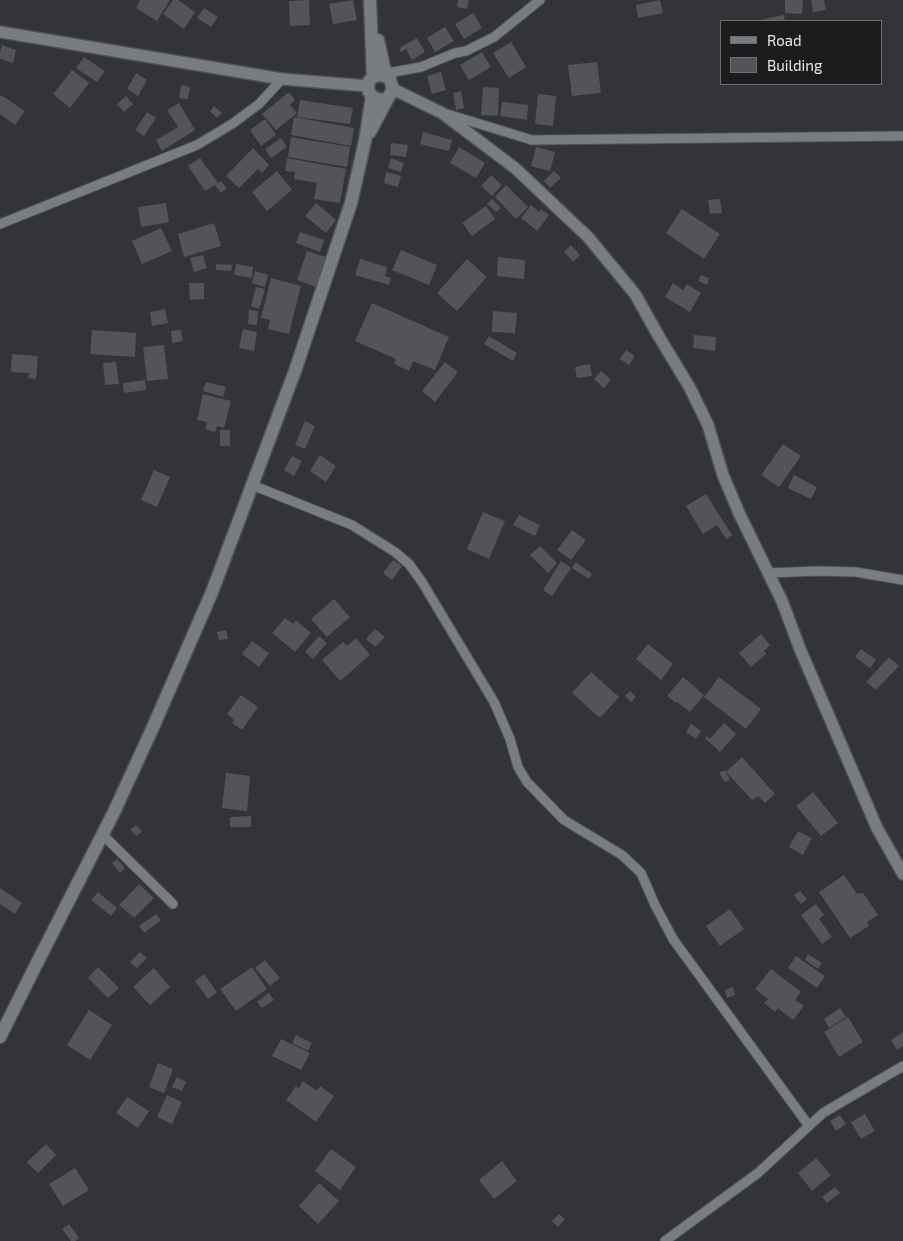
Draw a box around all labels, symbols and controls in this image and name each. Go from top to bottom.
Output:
legend [720,20,883,85]
text: Road [767,31,802,49]
text: Building [767,56,822,74]

